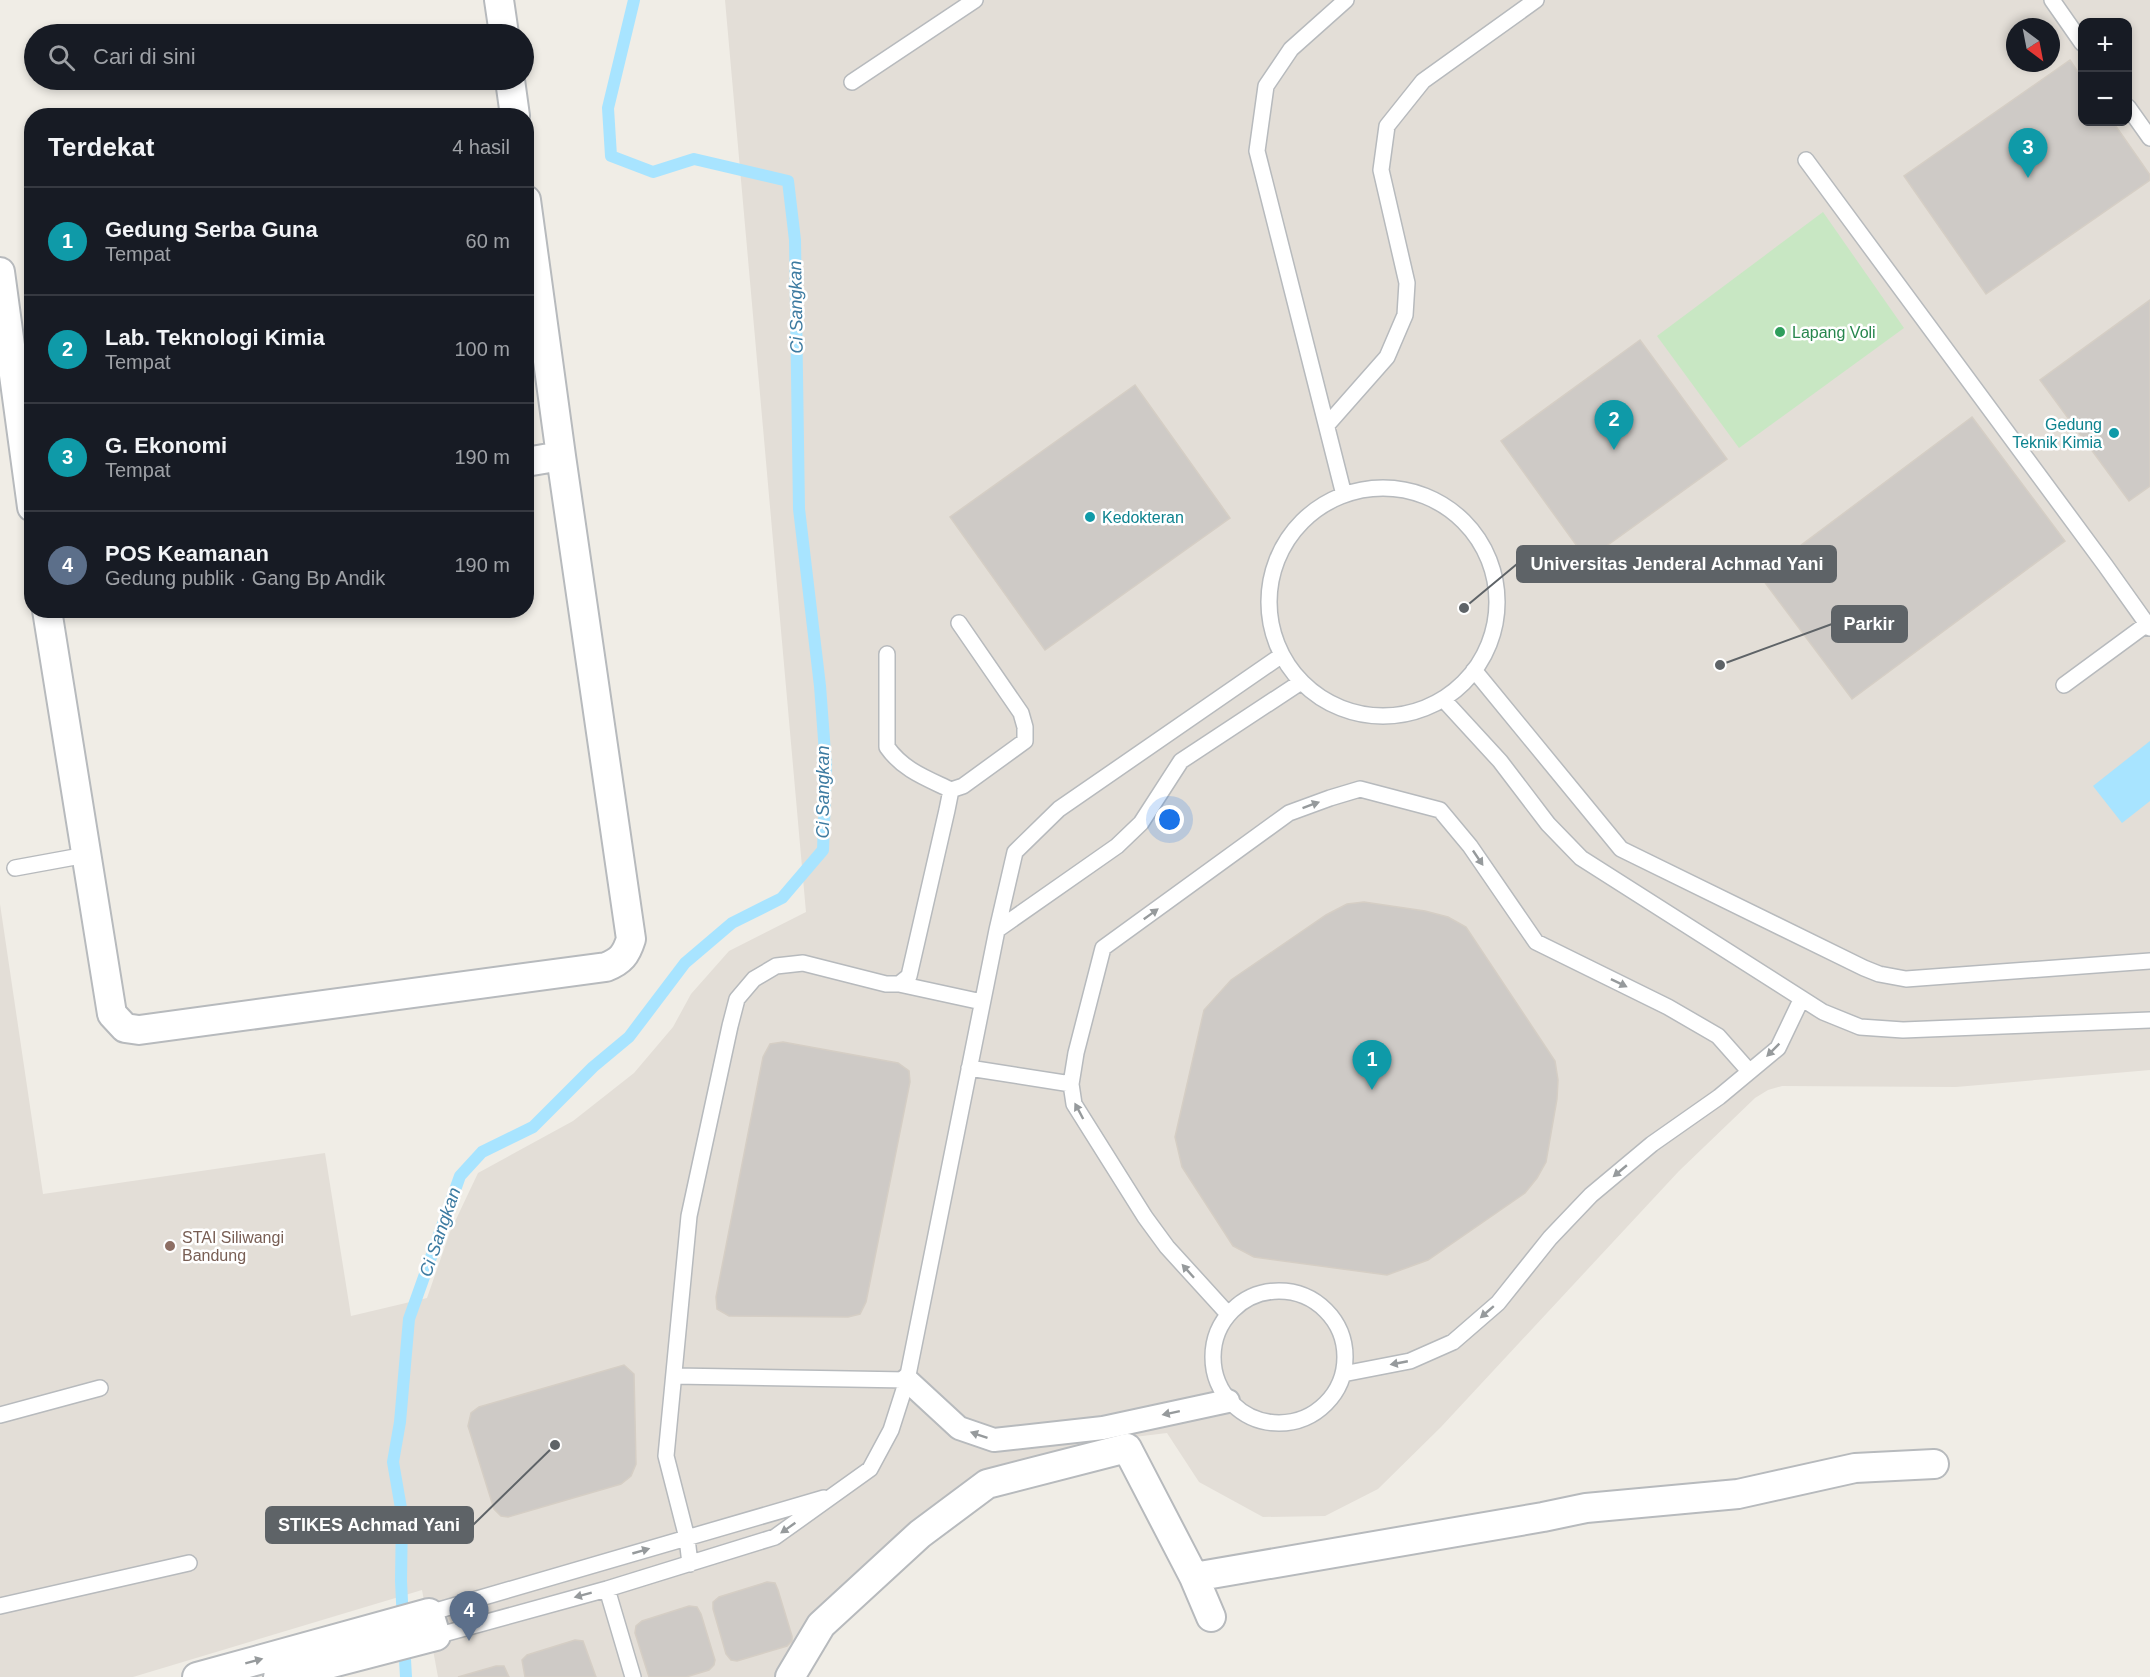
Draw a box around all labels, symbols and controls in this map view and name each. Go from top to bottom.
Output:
north arrow [2006,18,2060,72]
map controls [2078,18,2132,126]
button: + [2078,18,2132,72]
search box [24,24,534,90]
icon: search [45,41,78,74]
text: Cari di sini [93,44,196,69]
button: − [2078,72,2132,126]
pin: 3 [2008,128,2048,178]
text: Terdekat [48,132,154,162]
text: 4 hasil [452,136,510,158]
text: Gedung Serba Guna [105,217,318,242]
text: 1 [62,230,73,252]
text: 60 m [466,230,510,252]
text: Tempat [105,243,171,265]
water label: Ci Sangkan [785,260,807,354]
place label: Lapang Voli [1792,324,1876,341]
text: Lab. Teknologi Kimia [105,325,325,350]
marker: Lapang Voli [1773,325,1787,339]
text: 2 [62,338,73,360]
text: 100 m [454,338,510,360]
text: Tempat [105,351,171,373]
pin: 2 [1594,400,1634,450]
place label: Gedung Teknik Kimia [2012,416,2102,451]
marker: Gedung Teknik Kimia [2107,426,2121,440]
text: G. Ekonomi [105,433,227,458]
text: 3 [62,446,73,468]
text: 190 m [454,446,510,468]
text: Tempat [105,459,171,481]
place label: Kedokteran [1102,509,1184,526]
marker: Kedokteran [1083,510,1097,524]
text: POS Keamanan [105,541,269,566]
callout: Universitas Jenderal Achmad Yani [1517,546,1836,582]
text: 4 [62,554,73,576]
text: 190 m [454,554,510,576]
text: Universitas Jenderal Achmad Yani [1530,554,1824,574]
text: Gedung publik · Gang Bp Andik [105,567,385,589]
callout: Parkir [1832,606,1907,642]
text: Parkir [1843,614,1895,634]
water label: Ci Sangkan [813,745,833,839]
one-way arrow [1302,799,1320,809]
your location [1155,805,1184,834]
one-way arrow [1473,849,1484,866]
one-way arrow [1142,908,1158,920]
one-way arrow [1611,979,1628,988]
pin: 1 [1352,1040,1392,1090]
one-way arrow [1766,1043,1780,1058]
one-way arrow [1074,1102,1084,1119]
one-way arrow [1613,1164,1628,1177]
water label: Ci Sangkan [415,1185,465,1279]
place label: STAI Siliwangi Bandung [182,1229,284,1264]
marker: STAI Siliwangi Bandung [163,1239,177,1253]
one-way arrow [1182,1264,1195,1279]
one-way arrow [1479,1306,1495,1319]
one-way arrow [1390,1359,1409,1368]
one-way arrow [1162,1409,1181,1419]
one-way arrow [970,1430,988,1440]
callout: STIKES Achmad Yani [266,1507,473,1543]
text: STIKES Achmad Yani [278,1515,460,1535]
one-way arrow [780,1522,796,1534]
one-way arrow [632,1546,650,1556]
one-way arrow [574,1591,592,1601]
pin: 4 [450,1592,488,1641]
one-way arrow [245,1656,263,1666]

